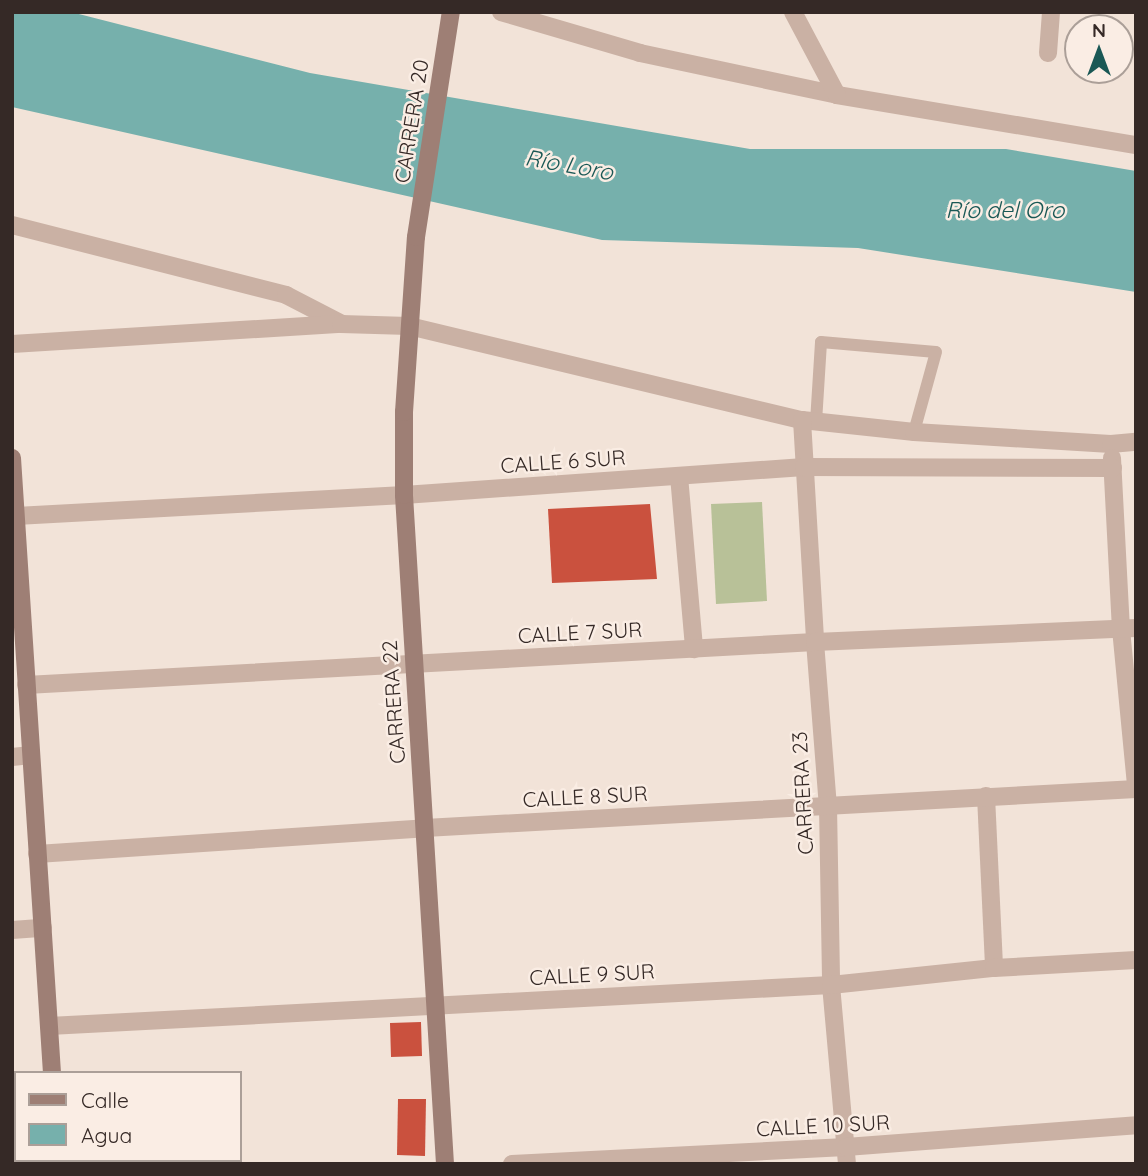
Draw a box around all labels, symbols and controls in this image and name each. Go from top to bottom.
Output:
north arrow [1064,14,1134,84]
text: N [1092,18,1106,42]
street label: CARRERA 20 [389,57,433,185]
water label: Río Loro [523,144,615,186]
water label: Río del Oro [946,196,1064,224]
street label: CALLE 6 SUR [500,444,626,478]
street label: CALLE 7 SUR [517,616,643,648]
street label: CARRERA 22 [376,639,410,765]
street label: CARRERA 23 [786,731,818,855]
street label: CALLE 8 SUR [522,780,648,812]
street label: CALLE 9 SUR [529,958,655,990]
legend [14,1071,242,1162]
text: Calle [81,1087,129,1113]
street label: CALLE 10 SUR [755,1109,891,1141]
text: Agua [81,1122,132,1148]

